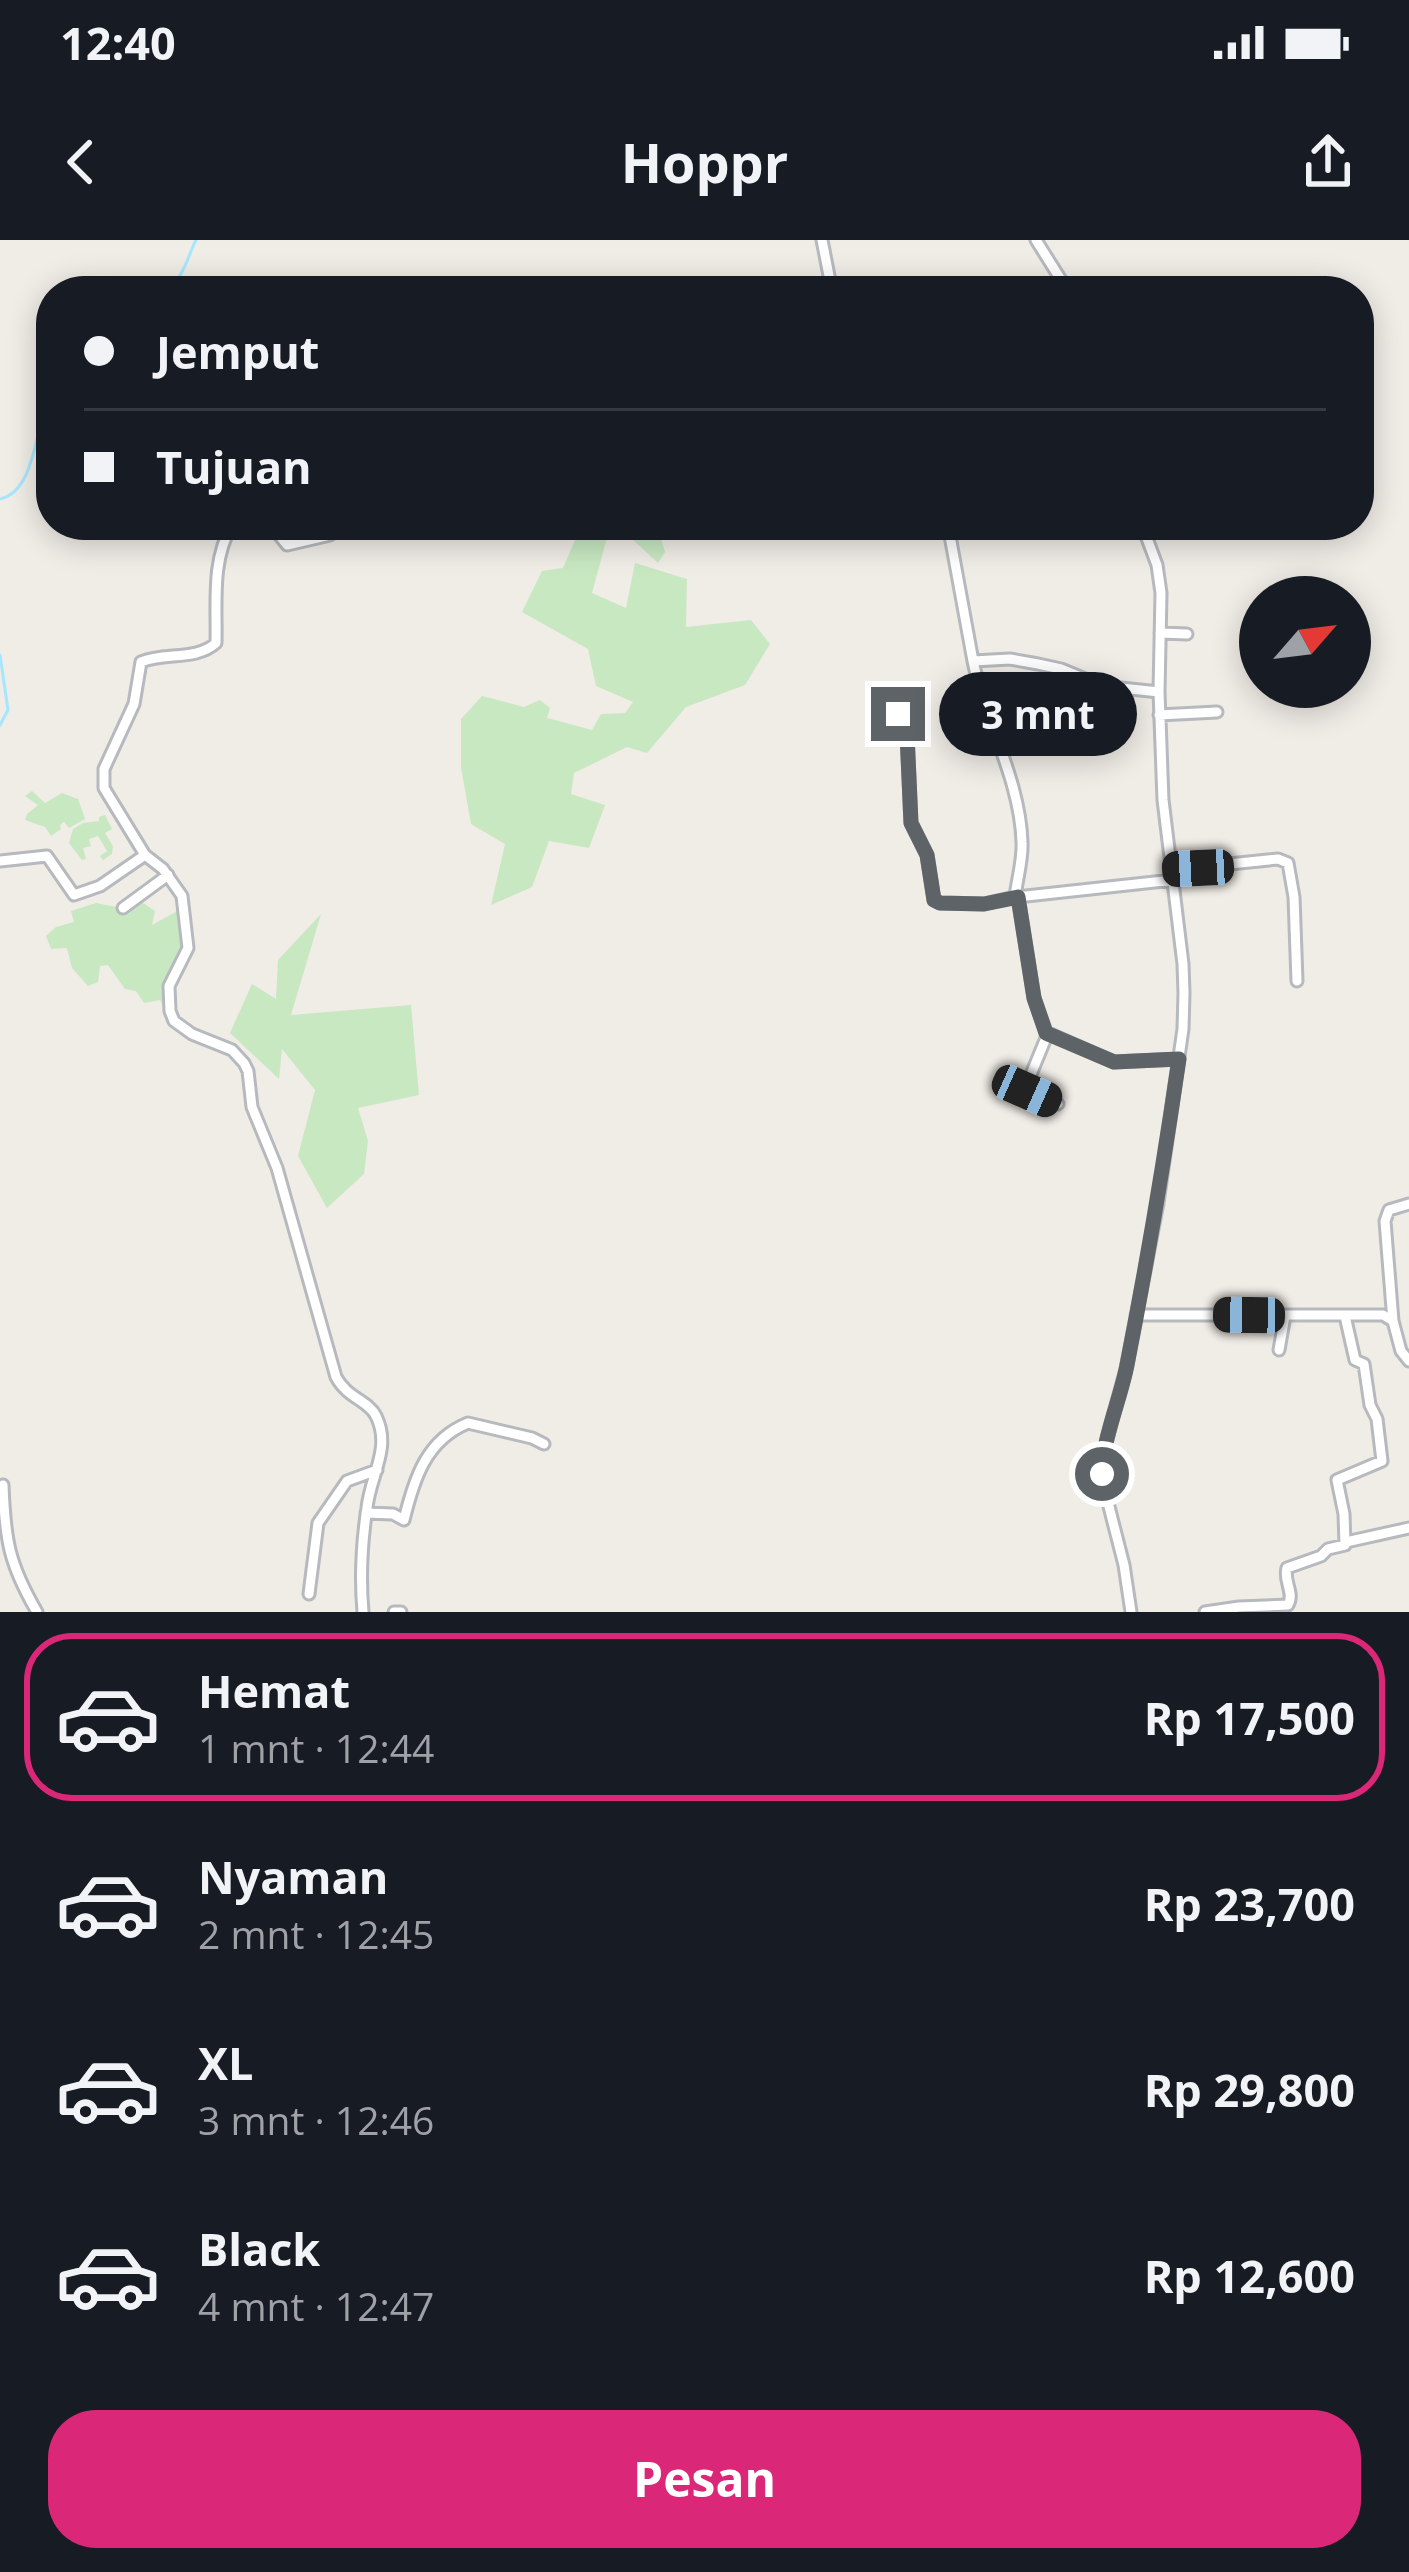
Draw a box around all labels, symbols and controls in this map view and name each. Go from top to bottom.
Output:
text: 12:40 [60,12,176,73]
text: Hoppr [621,125,788,199]
icon: back [48,129,114,195]
icon: share [1295,129,1361,195]
text: Jemput [156,321,319,382]
text: Tujuan [156,436,312,497]
north arrow [1239,576,1371,708]
map controls [1239,576,1371,708]
callout: 3 mnt [940,672,1138,756]
route end [871,687,925,741]
text: 3 mnt [981,687,1095,740]
car [1161,848,1235,888]
car [987,1060,1067,1122]
car [1213,1296,1285,1334]
route start [1075,1447,1129,1501]
text: Hemat [198,1660,350,1721]
icon: car [54,1663,162,1771]
text: Rp 17,500 [1144,1687,1355,1748]
text: 1 mnt · 12:44 [198,1721,434,1774]
text: Nyaman [198,1846,388,1907]
icon: car [54,1849,162,1957]
text: Rp 23,700 [1144,1873,1355,1934]
text: 2 mnt · 12:45 [198,1907,434,1960]
text: XL [198,2032,253,2093]
icon: car [54,2035,162,2143]
text: Rp 29,800 [1144,2059,1355,2120]
text: 3 mnt · 12:46 [198,2093,434,2146]
text: Black [198,2218,320,2279]
icon: car [54,2221,162,2329]
text: Rp 12,600 [1144,2245,1355,2306]
text: 4 mnt · 12:47 [198,2279,434,2332]
button: Pesan [48,2410,1361,2548]

